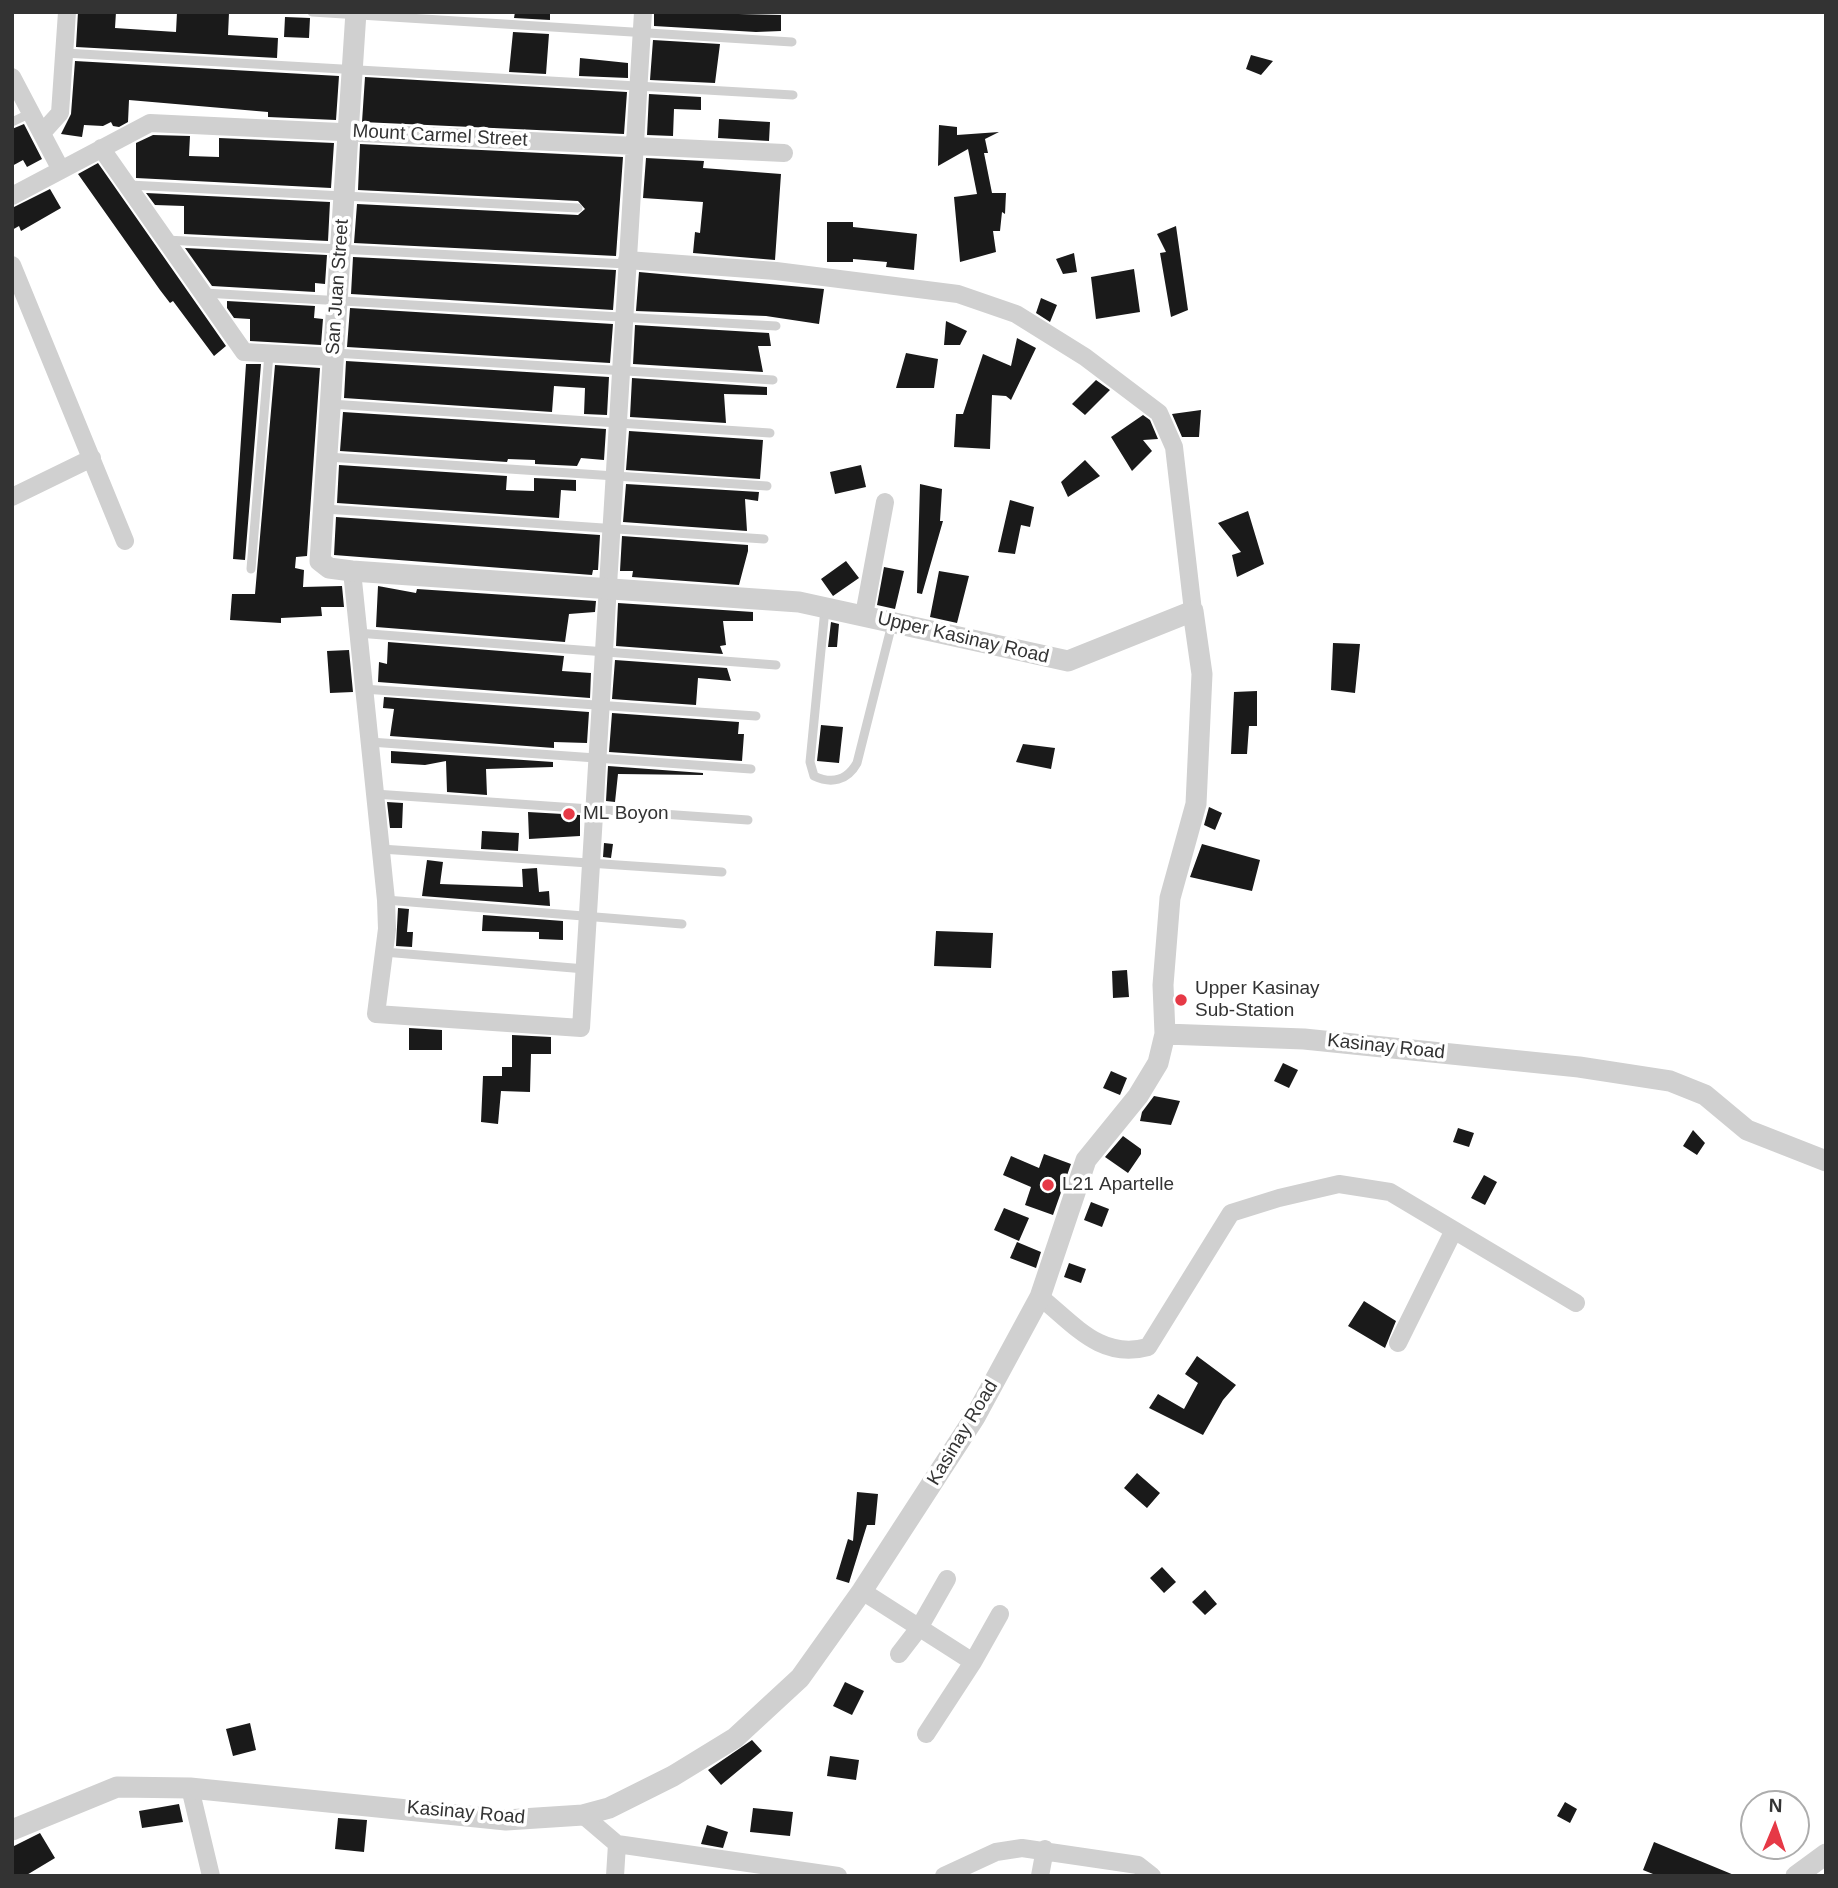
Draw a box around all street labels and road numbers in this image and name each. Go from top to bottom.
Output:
street label: Mount Carmel Street [352,120,528,152]
street label: San Juan Street [322,218,354,356]
street label: Upper Kasinay Road [875,607,1051,669]
street label: Kasinay Road [1326,1029,1446,1065]
street label: Kasinay Road [923,1376,1003,1490]
street label: Kasinay Road [406,1796,526,1830]

